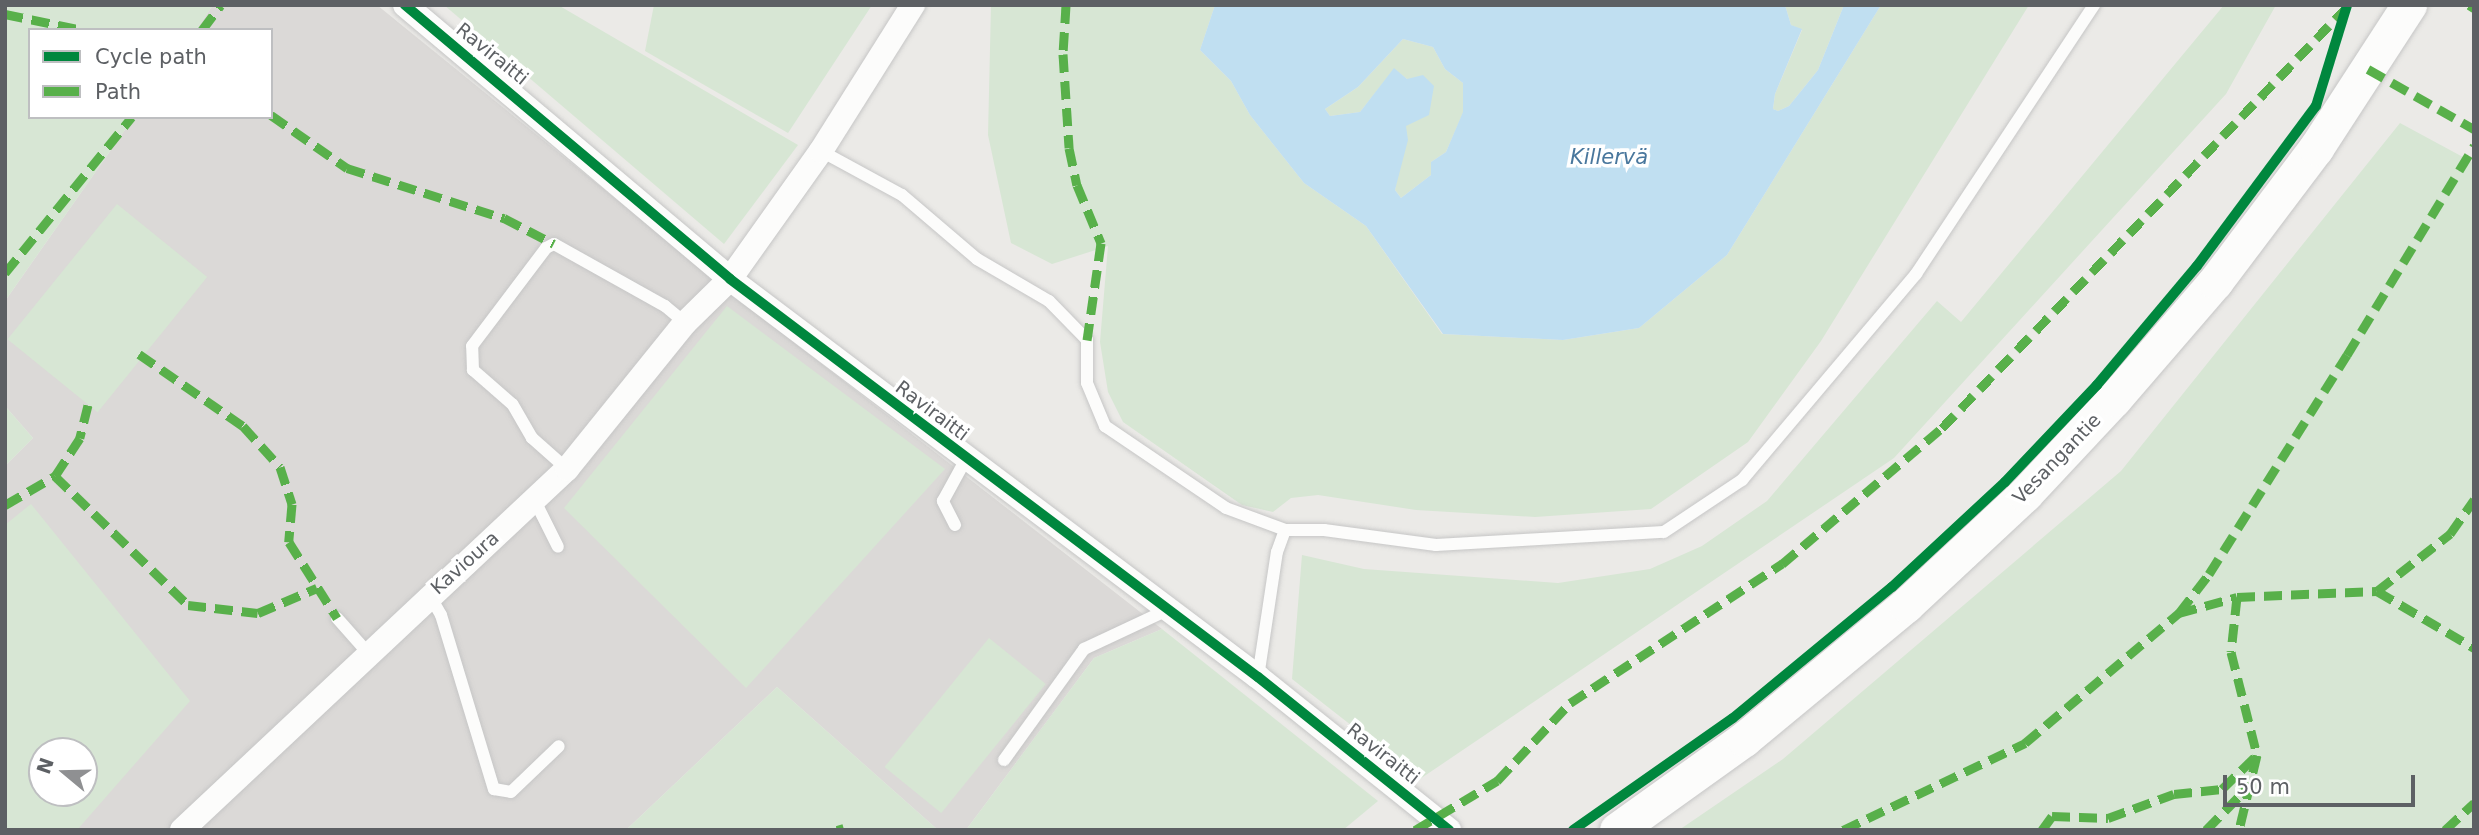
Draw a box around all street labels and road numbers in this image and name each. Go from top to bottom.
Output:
street label: Raviraitti [451,18,533,90]
street label: Raviraitti [891,376,973,446]
street label: Vesangantie [2008,409,2106,509]
street label: Kavioura [426,527,504,599]
street label: Raviraitti [1342,719,1424,789]

